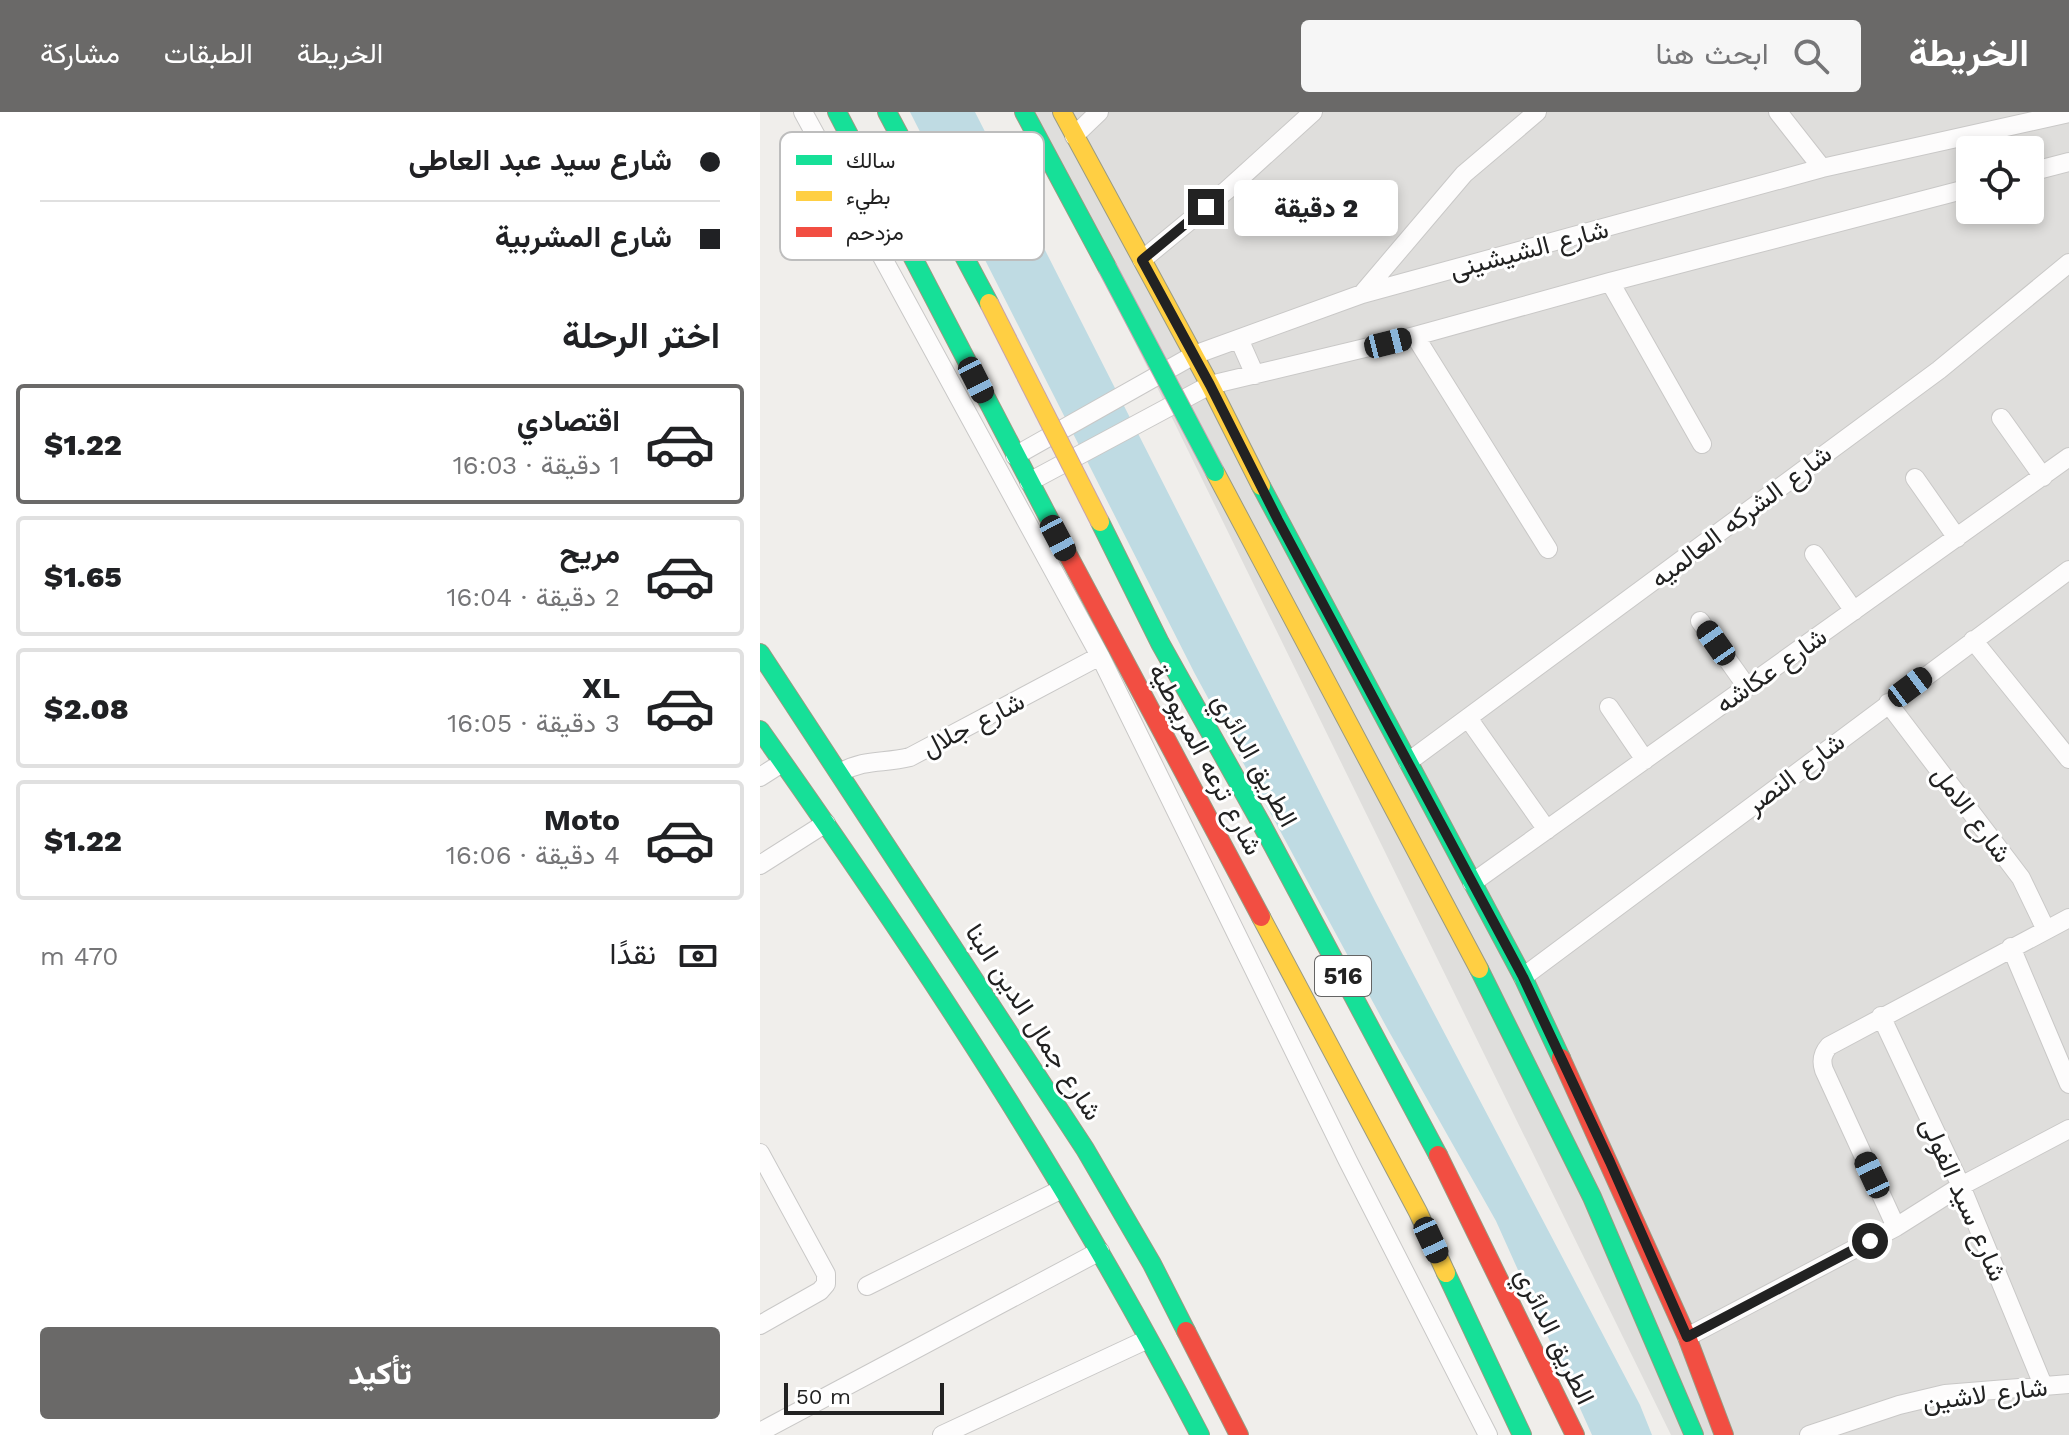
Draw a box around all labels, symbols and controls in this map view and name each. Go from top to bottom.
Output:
search box [1301,20,1861,92]
text: الخريطة [1909,31,2029,75]
icon: search [1789,34,1833,78]
text: ابحث هنا [1656,36,1769,71]
text: مشاركة [40,37,120,70]
text: الطبقات [164,37,253,70]
text: الخريطة [297,37,383,70]
legend [780,132,1044,260]
map controls [1956,136,2044,224]
button: locate [1956,136,2044,224]
text: شارع سيد عبد العاطى [409,142,672,177]
text: سالك [846,148,895,173]
callout: 2 دقيقة [1234,179,1398,235]
text: بطيء [846,184,891,215]
route end [1188,189,1224,225]
text: 2 دقيقة [1274,193,1358,223]
street label: شارع الشيشينى [1446,213,1612,287]
text: شارع المشربية [495,219,672,254]
text: مزدحم [846,220,904,247]
text: اختر الرحلة [562,315,720,357]
car [1362,326,1414,360]
car [954,353,998,407]
text: اقتصادي [517,403,620,438]
icon: car [644,408,716,480]
text: $1.22 [44,427,122,462]
street label: شارع الشركه العالميه [1645,438,1839,596]
text: 1 دقيقة · 16:03 [453,450,620,480]
car [1036,511,1080,565]
text: مريح [560,535,620,570]
icon: car [644,540,716,612]
text: $1.65 [44,559,122,594]
text: 2 دقيقة · 16:04 [446,582,620,612]
car [1692,616,1740,670]
street label: شارع عكاشه [1710,621,1834,722]
street label: شارع ترعه المريوطية [1140,658,1269,861]
car [1884,663,1936,711]
text: XL [582,670,620,705]
icon: car [644,672,716,744]
street label: شارع جلال [917,685,1031,765]
street label: الطريق الدائري [1201,688,1304,835]
text: $2.08 [44,691,129,726]
text: 3 دقيقة · 16:05 [447,708,620,738]
street label: شارع النصر [1739,726,1852,823]
street label: شارع الامل [1924,760,2018,870]
text: Moto [544,802,620,837]
icon: car [644,804,716,876]
text: $1.22 [44,823,122,858]
text: 4 دقيقة · 16:06 [446,840,620,870]
street label: شارع جمال الدين البنا [957,918,1109,1127]
icon: cash [676,934,720,978]
text: نقدًا [610,936,656,971]
text: 470 m [40,941,118,971]
road number: 516 [1315,956,1371,996]
street label: شارع سيد الفولى [1912,1112,2014,1287]
car [1851,1148,1893,1202]
car [1410,1213,1452,1267]
route start [1852,1223,1888,1259]
street label: الطريق الدائري [1504,1263,1601,1412]
button: تأكيد [40,1327,720,1419]
street label: شارع لاشين [1921,1371,2049,1420]
scale bar [784,1379,944,1415]
text: 50 m [796,1384,851,1409]

